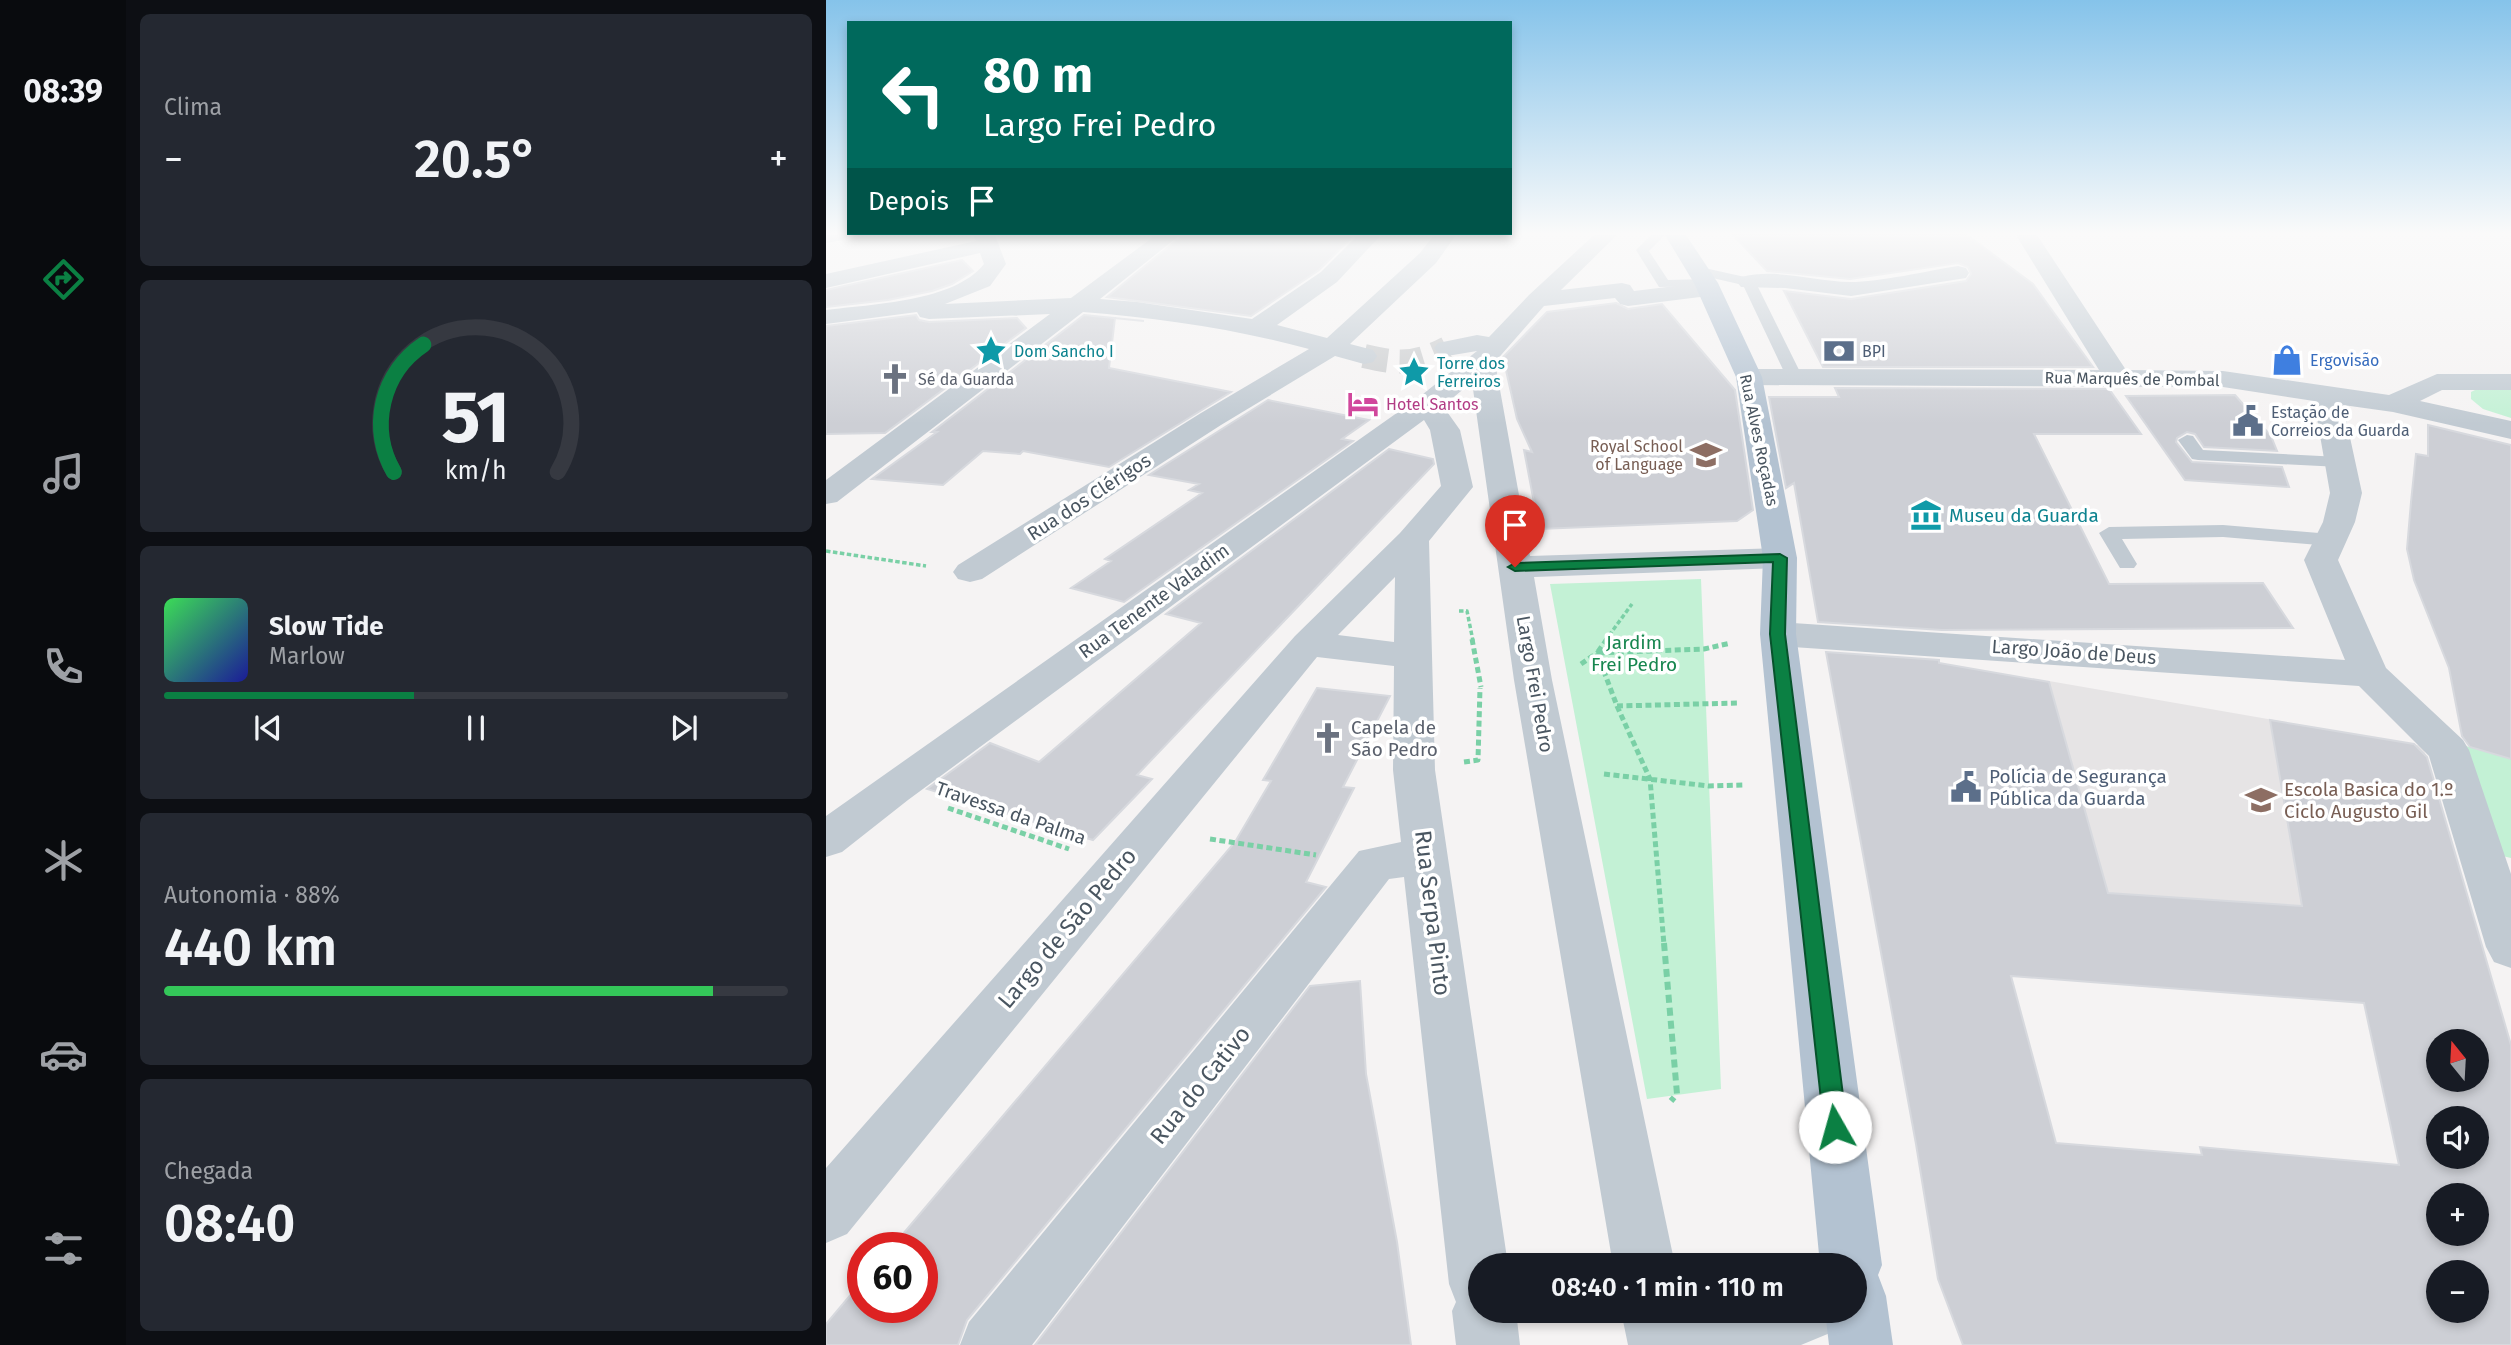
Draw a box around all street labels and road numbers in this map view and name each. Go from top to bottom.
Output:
street label: Rua Marquês de Pombal [2044,368,2220,390]
street label: Rua Alves Roçadas [1735,372,1782,508]
street label: Rua dos Clérigos [1023,448,1155,546]
street label: Rua Tenente Valadim [1074,539,1234,663]
street label: Largo Frei Pedro [1512,614,1558,754]
street label: Largo João de Deus [1991,635,2157,669]
street label: Travessa da Palma [933,777,1089,849]
street label: Rua Serpa Pinto [1409,829,1457,997]
street label: Largo de São Pedro [992,842,1142,1014]
street label: Rua do Cativo [1144,1020,1256,1150]

